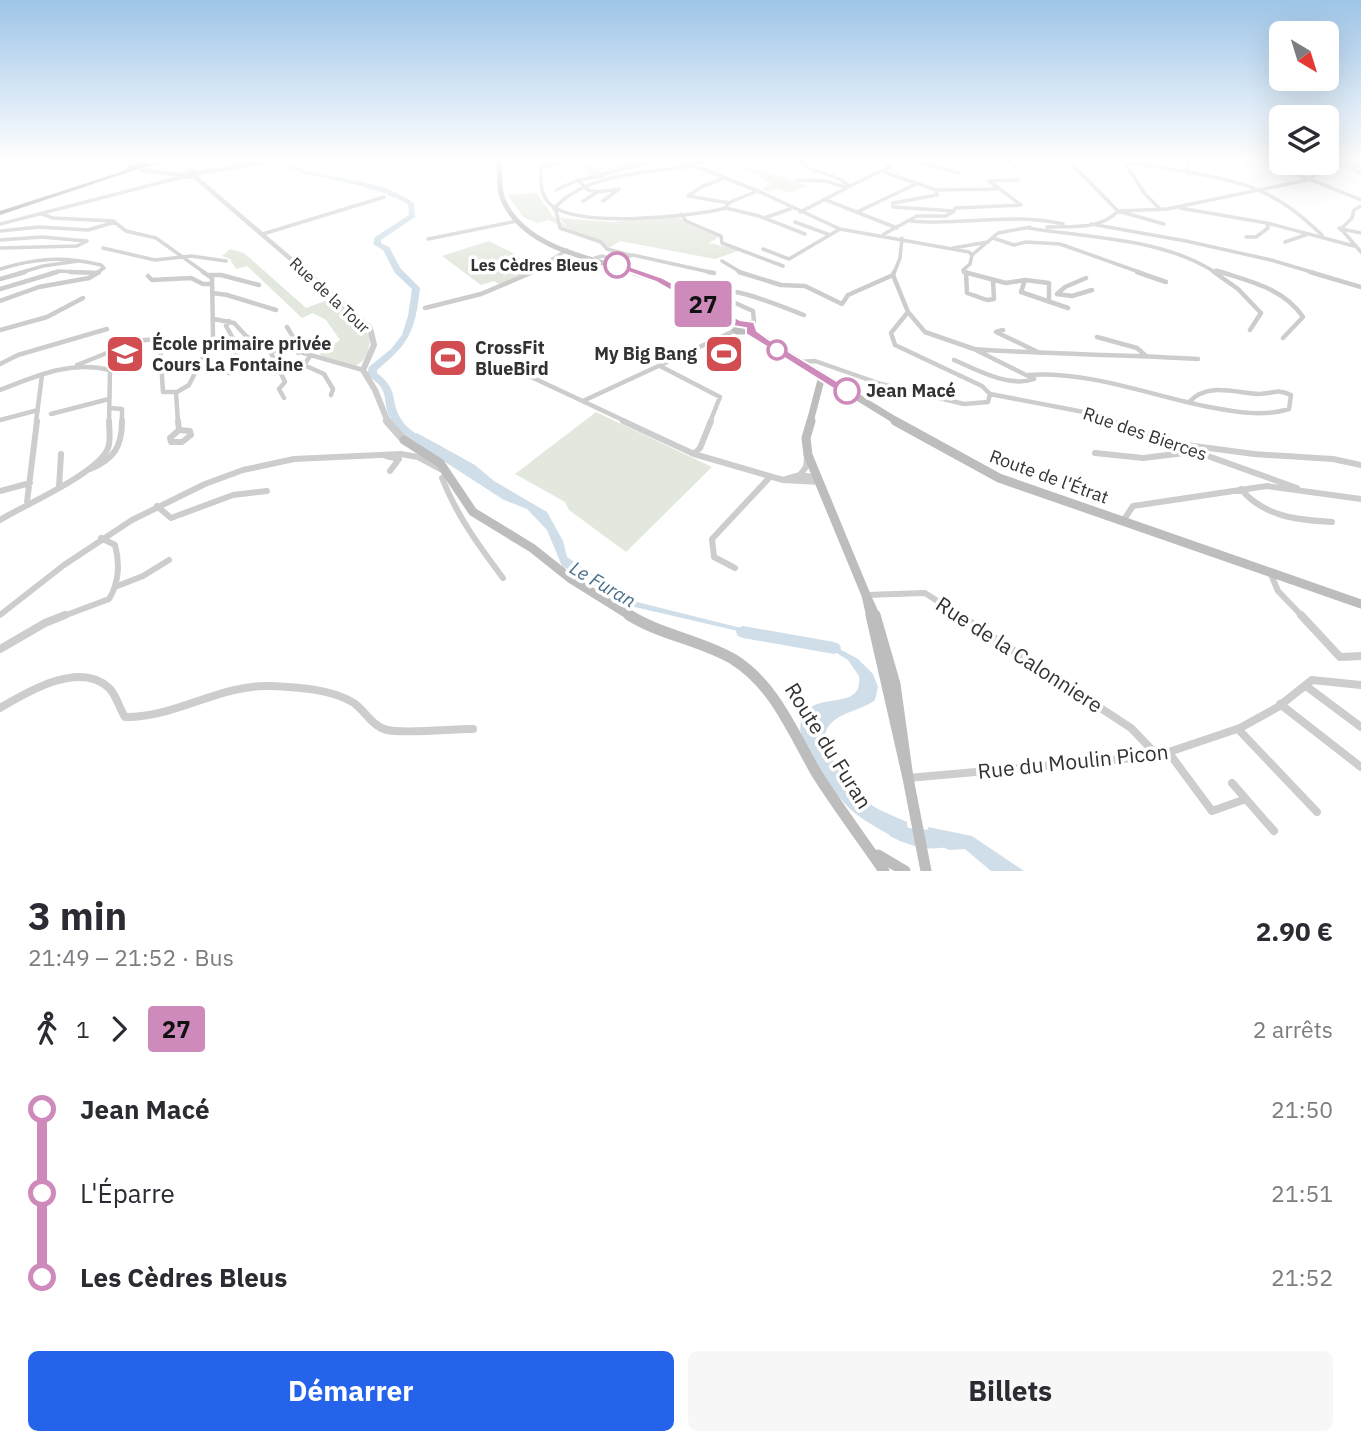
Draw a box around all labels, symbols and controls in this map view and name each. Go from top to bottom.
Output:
north arrow [1269,21,1339,91]
map controls [1269,21,1339,175]
button: layers [1269,105,1339,175]
marker: Les Cèdres Bleus [604,252,630,278]
street label: Rue de la Tour [286,253,374,337]
place label: Les Cèdres Bleus [470,255,598,275]
line badge: 27 [672,281,734,327]
text: 27 [689,288,717,320]
place label: École primaire privée Cours La Fontaine [152,331,331,376]
school or university icon: École primaire privée Cours La Fontaine [104,333,146,375]
sports icon: My Big Bang [703,333,745,375]
place label: CrossFit BlueBird [475,336,549,380]
sports icon: CrossFit BlueBird [427,337,469,379]
unlabelled marker [767,340,787,360]
place label: My Big Bang [594,342,697,365]
marker: Jean Macé [834,378,860,404]
place label: Jean Macé [866,379,956,402]
street label: Rue des Bierces [1080,402,1210,465]
street label: Route de l'Étrat [986,444,1112,509]
water label: Le Furan [566,556,640,612]
street label: Rue de la Calonniere [931,590,1108,719]
street label: Route du Furan [779,677,879,814]
street label: Rue du Moulin Picon [976,737,1170,785]
text: 3 min [28,891,127,940]
text: 2.90 € [1256,914,1333,948]
text: 21:49 – 21:52 · Bus [28,942,234,972]
icon: walk [28,1010,66,1048]
icon: forward [100,1010,138,1048]
text: 27 [162,1013,191,1045]
text: 1 [76,1014,90,1044]
text: 2 arrêts [1253,1014,1333,1044]
text: Jean Macé [80,1092,210,1126]
text: 21:50 [1271,1094,1333,1124]
text: L'Éparre [80,1176,175,1210]
text: 21:51 [1271,1178,1333,1208]
text: Les Cèdres Bleus [80,1260,287,1294]
text: 21:52 [1271,1262,1333,1292]
button: Démarrer [28,1351,674,1431]
button: Billets [688,1351,1333,1431]

